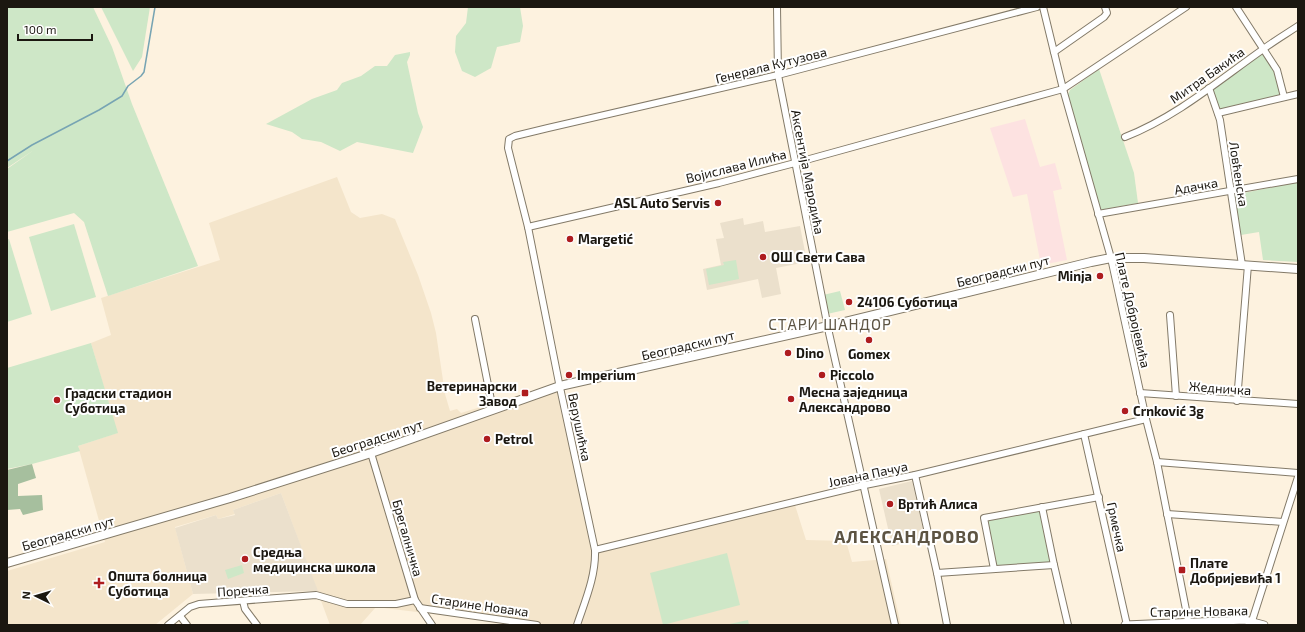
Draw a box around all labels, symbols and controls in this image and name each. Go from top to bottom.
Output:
scale bar [18,16,92,42]
text: 100 m [24,22,56,36]
street label: Генерала Кутузова [714,43,828,87]
street label: Митра Бакића [1167,43,1247,107]
street label: Аксентија Мародића [788,108,828,236]
street label: Ловћенска [1226,140,1252,208]
street label: Војислава Илића [684,146,788,186]
street label: Адачка [1173,174,1219,198]
place label: ASL Auto Servis [614,195,710,211]
marker: ASL Auto Servis [713,198,723,208]
place label: Margetić [578,231,634,247]
marker: Margetić [565,234,575,244]
place label: ОШ Свети Сава [771,249,865,265]
street label: Плате Добројевића [1112,251,1154,369]
marker: ОШ Свети Сава [758,252,768,262]
street label: Београдски пут [955,252,1052,290]
place label: Minja [1058,268,1092,284]
marker: Minja [1095,271,1105,281]
place label: 24106 Суботица [857,294,958,310]
marker: 24106 Суботица [844,297,854,307]
district label: СТАРИ ШАНДОР [768,315,892,333]
street label: Београдски пут [640,326,737,364]
marker: Gomex [864,335,874,345]
place label: Dino [796,345,824,361]
place label: Gomex [848,346,891,362]
marker: Dino [783,348,793,358]
place label: Imperium [577,367,636,383]
place label: Piccolo [830,367,875,383]
marker: Imperium [564,370,574,380]
marker: Piccolo [817,370,827,380]
place label: Ветеринарски Завод [427,378,517,409]
street label: Жедничка [1188,378,1252,398]
place label: Месна заједница Александрово [799,384,908,415]
place label: Градски стадион Суботица [65,385,172,416]
marker: Ветеринарски Завод [520,388,530,398]
street label: Верушићка [565,391,595,463]
marker: Месна заједница Александрово [786,394,796,404]
marker: Градски стадион Суботица [52,395,62,405]
place label: Crnković 3g [1133,403,1204,419]
marker: Crnković 3g [1120,406,1130,416]
street label: Београдски пут [329,415,425,460]
place label: Petrol [495,431,534,447]
marker: Petrol [482,434,492,444]
street label: Јована Пачуа [827,458,909,490]
place label: Вртић Алиса [898,496,978,512]
street label: Брегалничка [389,498,427,578]
marker: Вртић Алиса [885,499,895,509]
street label: Грмечка [1104,501,1130,553]
street label: Београдски пут [20,512,117,554]
district label: АЛЕКСАНДРОВО [834,526,980,546]
place label: Средња медицинска школа [253,544,376,575]
marker: Средња медицинска школа [240,554,250,564]
place label: Плате Добријевића 1 [1190,555,1281,586]
marker: Плате Добријевића 1 [1177,565,1187,575]
place label: Општа болница Суботица [108,568,207,599]
north arrow [16,576,56,616]
marker: Општа болница Суботица [93,577,105,589]
street label: Поречка [217,580,269,600]
street label: Старине Новака [430,590,530,620]
text: N [19,591,32,600]
street label: Старине Новака [1150,602,1248,620]

